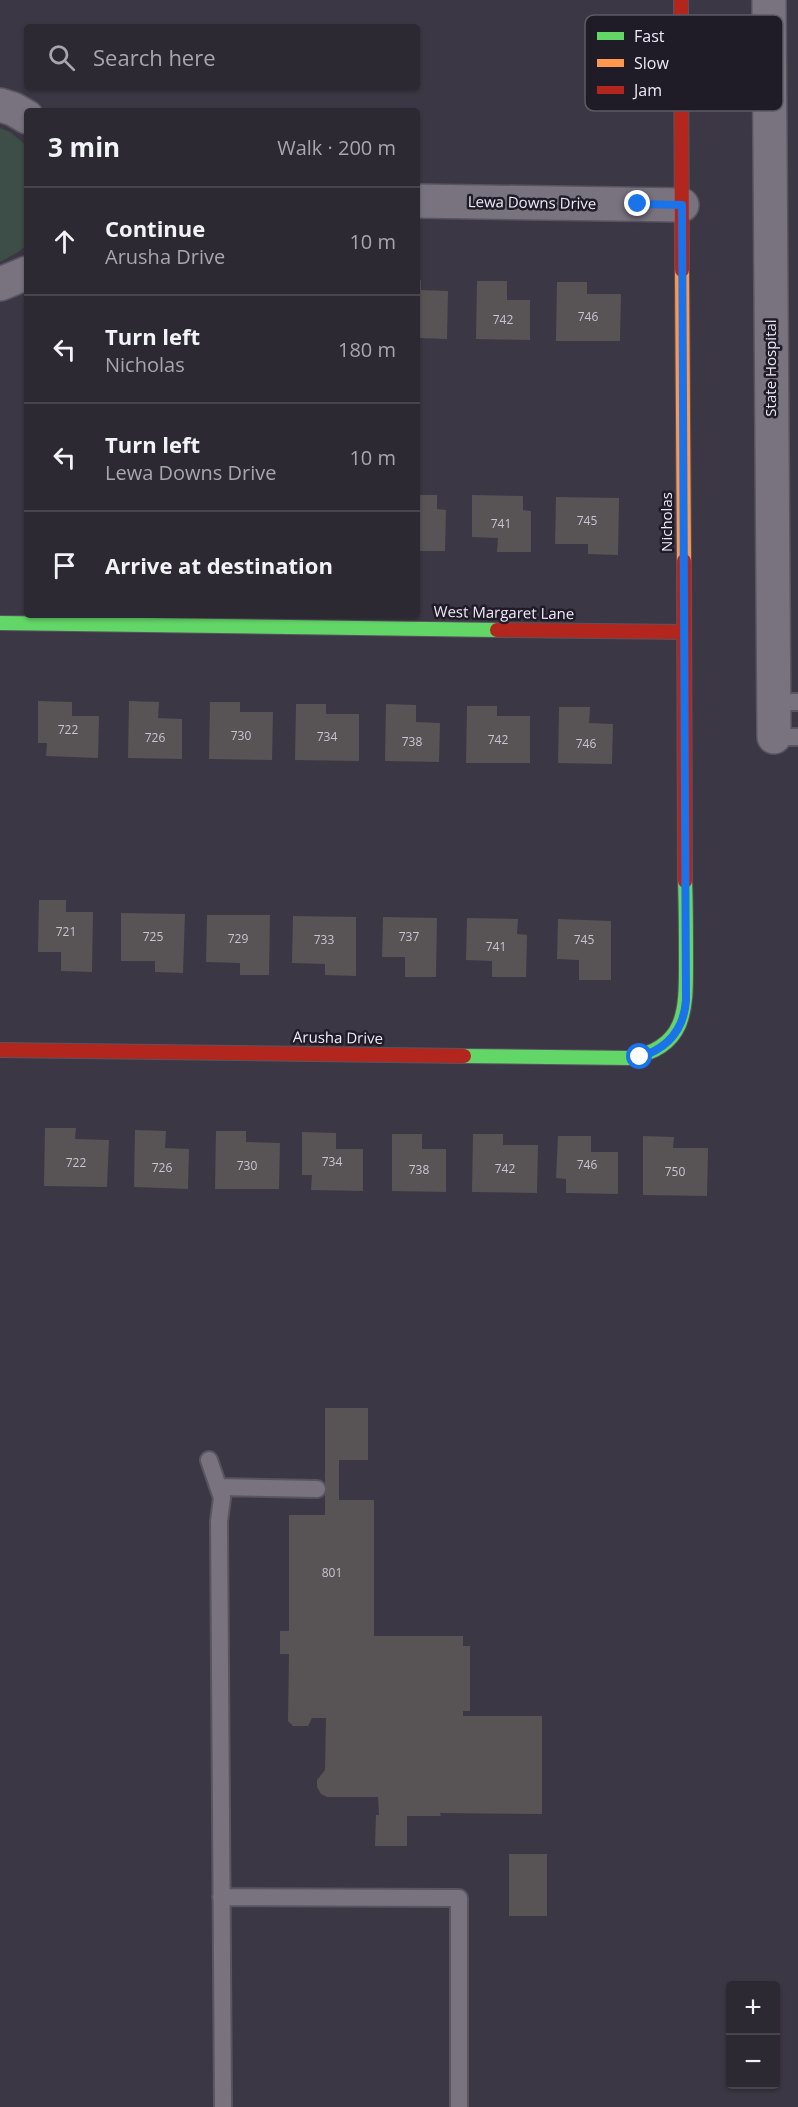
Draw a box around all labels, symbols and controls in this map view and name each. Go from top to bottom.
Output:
legend [585,15,783,111]
search box [24,24,420,90]
text: Fast [634,25,665,47]
icon: search [45,41,78,74]
text: Search here [93,42,216,72]
text: Slow [634,52,669,74]
text: Jam [632,79,662,101]
text: 3 min [48,129,120,165]
text: Walk · 200 m [277,134,396,161]
route end [624,190,650,216]
street label: Lewa Downs Drive [468,191,596,213]
text: Continue [105,213,205,243]
icon: ahead [48,225,81,258]
text: 10 m [349,228,396,255]
text: Arusha Drive [105,243,225,270]
house number: 746 [578,308,598,325]
house number: 742 [493,311,513,328]
street label: State Hospital [760,319,780,417]
text: Turn left [105,321,200,351]
icon: left [48,333,81,366]
text: 180 m [338,336,396,363]
text: Nicholas [105,351,185,378]
text: Turn left [105,429,200,459]
icon: left [48,441,81,474]
text: 10 m [349,444,396,471]
text: Lewa Downs Drive [105,459,276,486]
street label: Nicholas [656,492,676,552]
house number: 745 [577,512,597,529]
house number: 741 [491,515,511,532]
icon: arrive [48,549,81,582]
text: Arrive at destination [105,550,333,580]
street label: West Margaret Lane [434,601,575,623]
house number: 722 [58,721,78,738]
house number: 730 [231,727,251,744]
house number: 734 [317,728,337,745]
house number: 726 [145,729,165,746]
house number: 742 [488,731,508,748]
house number: 738 [402,733,422,750]
house number: 746 [576,735,596,752]
house number: 721 [56,923,76,940]
house number: 725 [143,928,163,945]
house number: 737 [399,928,419,945]
house number: 729 [228,930,248,947]
house number: 733 [314,931,334,948]
house number: 745 [574,931,594,948]
house number: 741 [486,938,506,955]
street label: Arusha Drive [293,1026,383,1048]
route start [626,1043,652,1069]
house number: 734 [322,1153,342,1170]
house number: 722 [66,1154,86,1171]
house number: 746 [577,1156,597,1173]
house number: 730 [237,1157,257,1174]
house number: 726 [152,1159,172,1176]
house number: 742 [495,1160,515,1177]
house number: 738 [409,1161,429,1178]
house number: 750 [665,1163,685,1180]
house number: 801 [322,1564,342,1581]
map controls [726,1981,780,2089]
button: + [726,1981,780,2035]
button: − [726,2035,780,2089]

